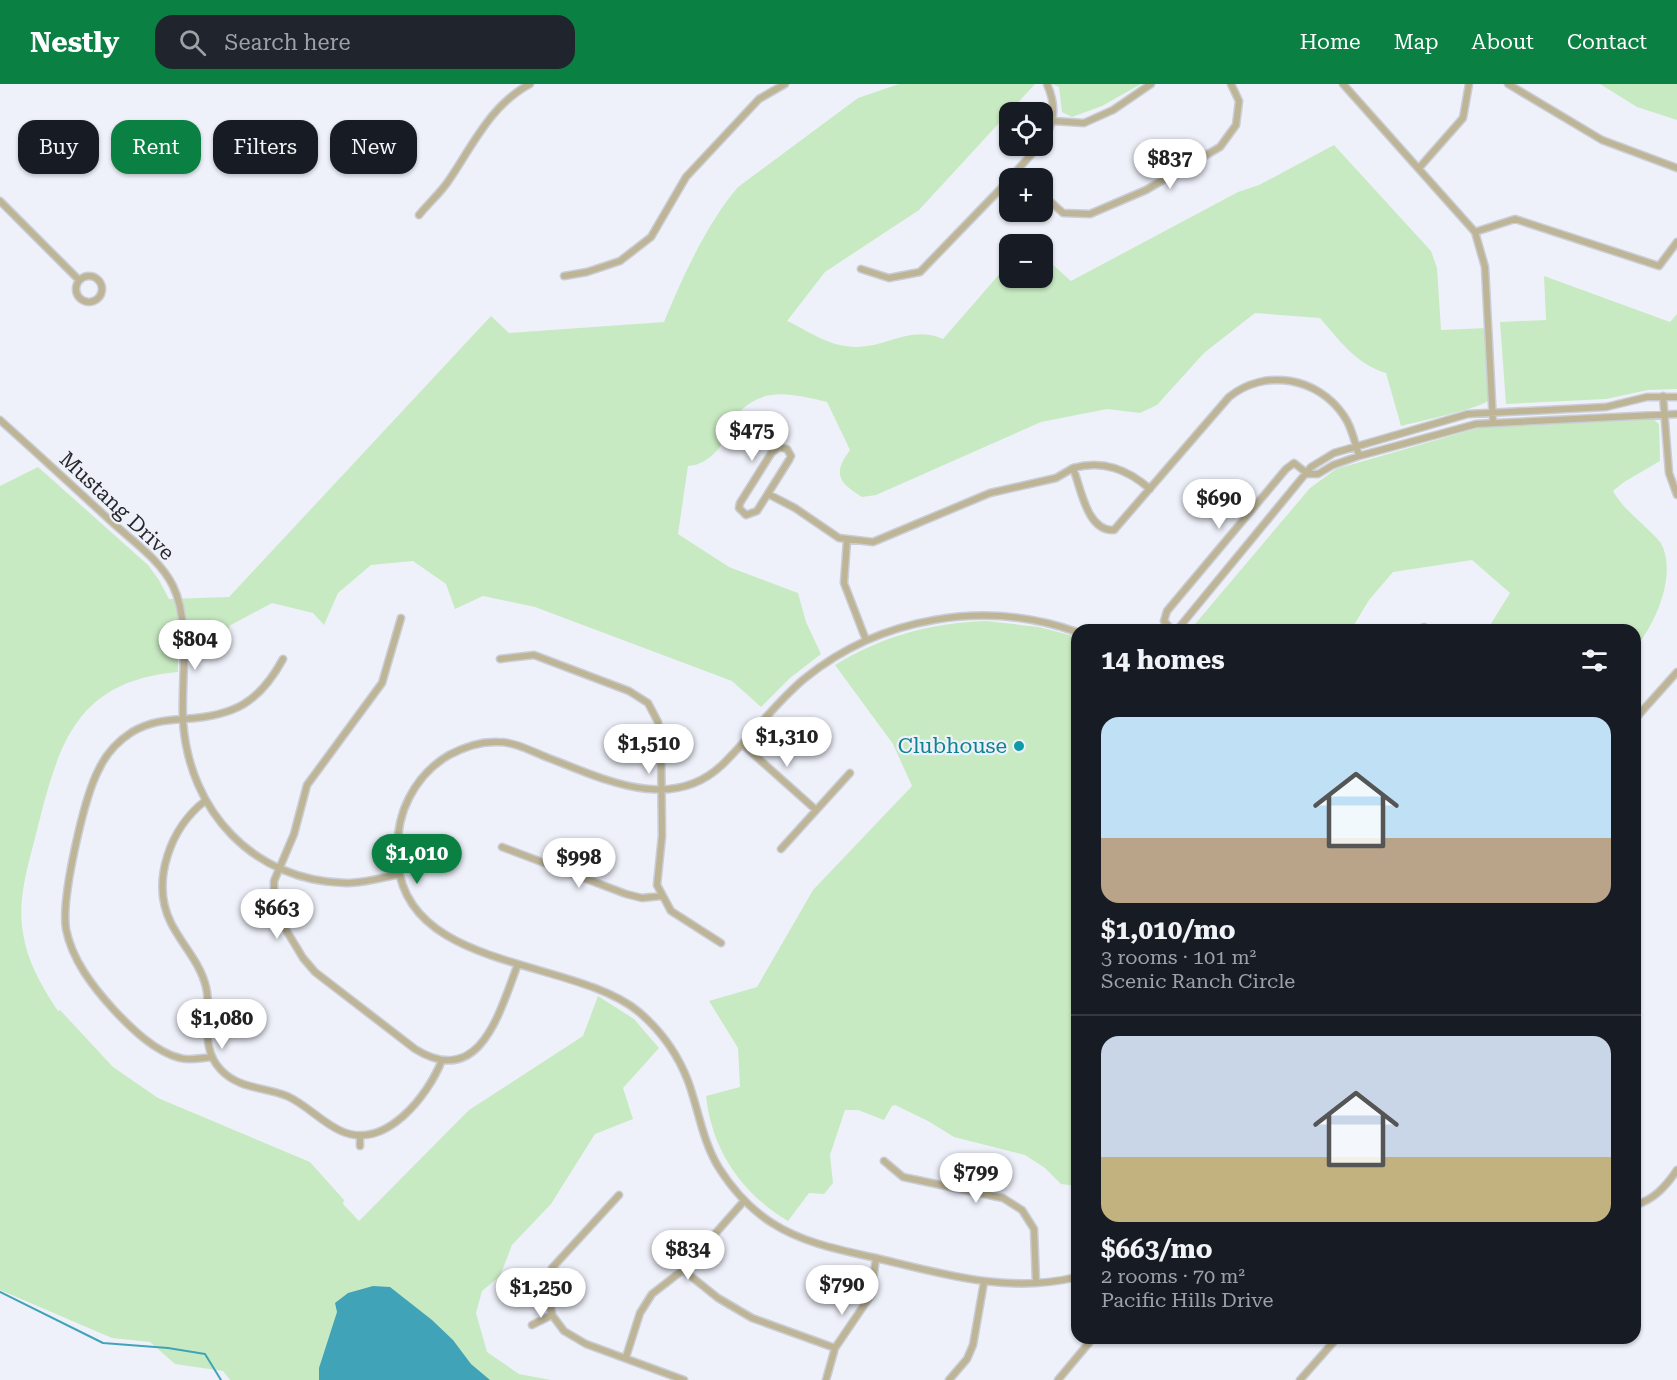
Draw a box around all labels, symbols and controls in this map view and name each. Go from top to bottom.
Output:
search box [155,15,575,69]
text: Nestly [30,26,119,59]
icon: search [176,26,209,59]
text: Search here [224,30,351,55]
text: Home [1300,30,1361,54]
text: Map [1394,30,1439,54]
text: About [1472,30,1534,54]
text: Contact [1567,30,1647,54]
map controls [999,102,1053,288]
button: locate [999,102,1053,156]
chip: Buy [18,120,99,174]
chip: Rent [111,120,201,174]
chip: Filters [213,120,318,174]
chip: New [330,120,417,174]
pin: $837 [1134,139,1206,190]
text: $837 [1148,146,1192,170]
button: + [999,168,1053,222]
button: − [999,234,1053,288]
pin: $475 [716,411,788,462]
text: $475 [730,418,774,442]
street label: Mustang Drive [55,447,179,565]
pin: $690 [1183,479,1255,530]
text: $690 [1197,486,1241,510]
pin: $804 [159,620,231,671]
text: $804 [173,627,217,651]
icon: filters [1578,644,1611,677]
text: 14 homes [1101,645,1225,675]
pin: $1,310 [738,717,836,768]
pin: $1,510 [600,724,698,775]
text: $1,310 [756,724,818,748]
text: $1,510 [618,731,680,755]
place label: Clubhouse [898,734,1007,758]
marker: Clubhouse [1012,739,1026,753]
icon: home [1302,756,1410,864]
pin: $1,010 [368,834,466,885]
pin: $998 [543,838,615,889]
text: $1,010 [386,841,448,865]
text: $998 [557,845,601,869]
pin: $663 [241,889,313,940]
text: $663 [255,896,299,920]
text: $1,010/mo [1101,915,1236,945]
text: 3 rooms · 101 m² [1101,945,1256,969]
text: Scenic Ranch Circle [1101,969,1295,993]
pin: $1,080 [173,999,271,1050]
text: $1,080 [191,1006,253,1030]
icon: home [1302,1075,1410,1183]
pin: $799 [940,1153,1012,1204]
text: $799 [954,1160,998,1184]
pin: $834 [652,1230,724,1281]
text: $663/mo [1101,1234,1213,1264]
text: $834 [666,1237,710,1261]
text: 2 rooms · 70 m² [1101,1264,1245,1288]
pin: $790 [806,1265,878,1316]
pin: $1,250 [492,1268,590,1319]
text: $790 [820,1272,864,1296]
text: $1,250 [510,1275,572,1299]
text: Pacific Hills Drive [1101,1288,1273,1312]

